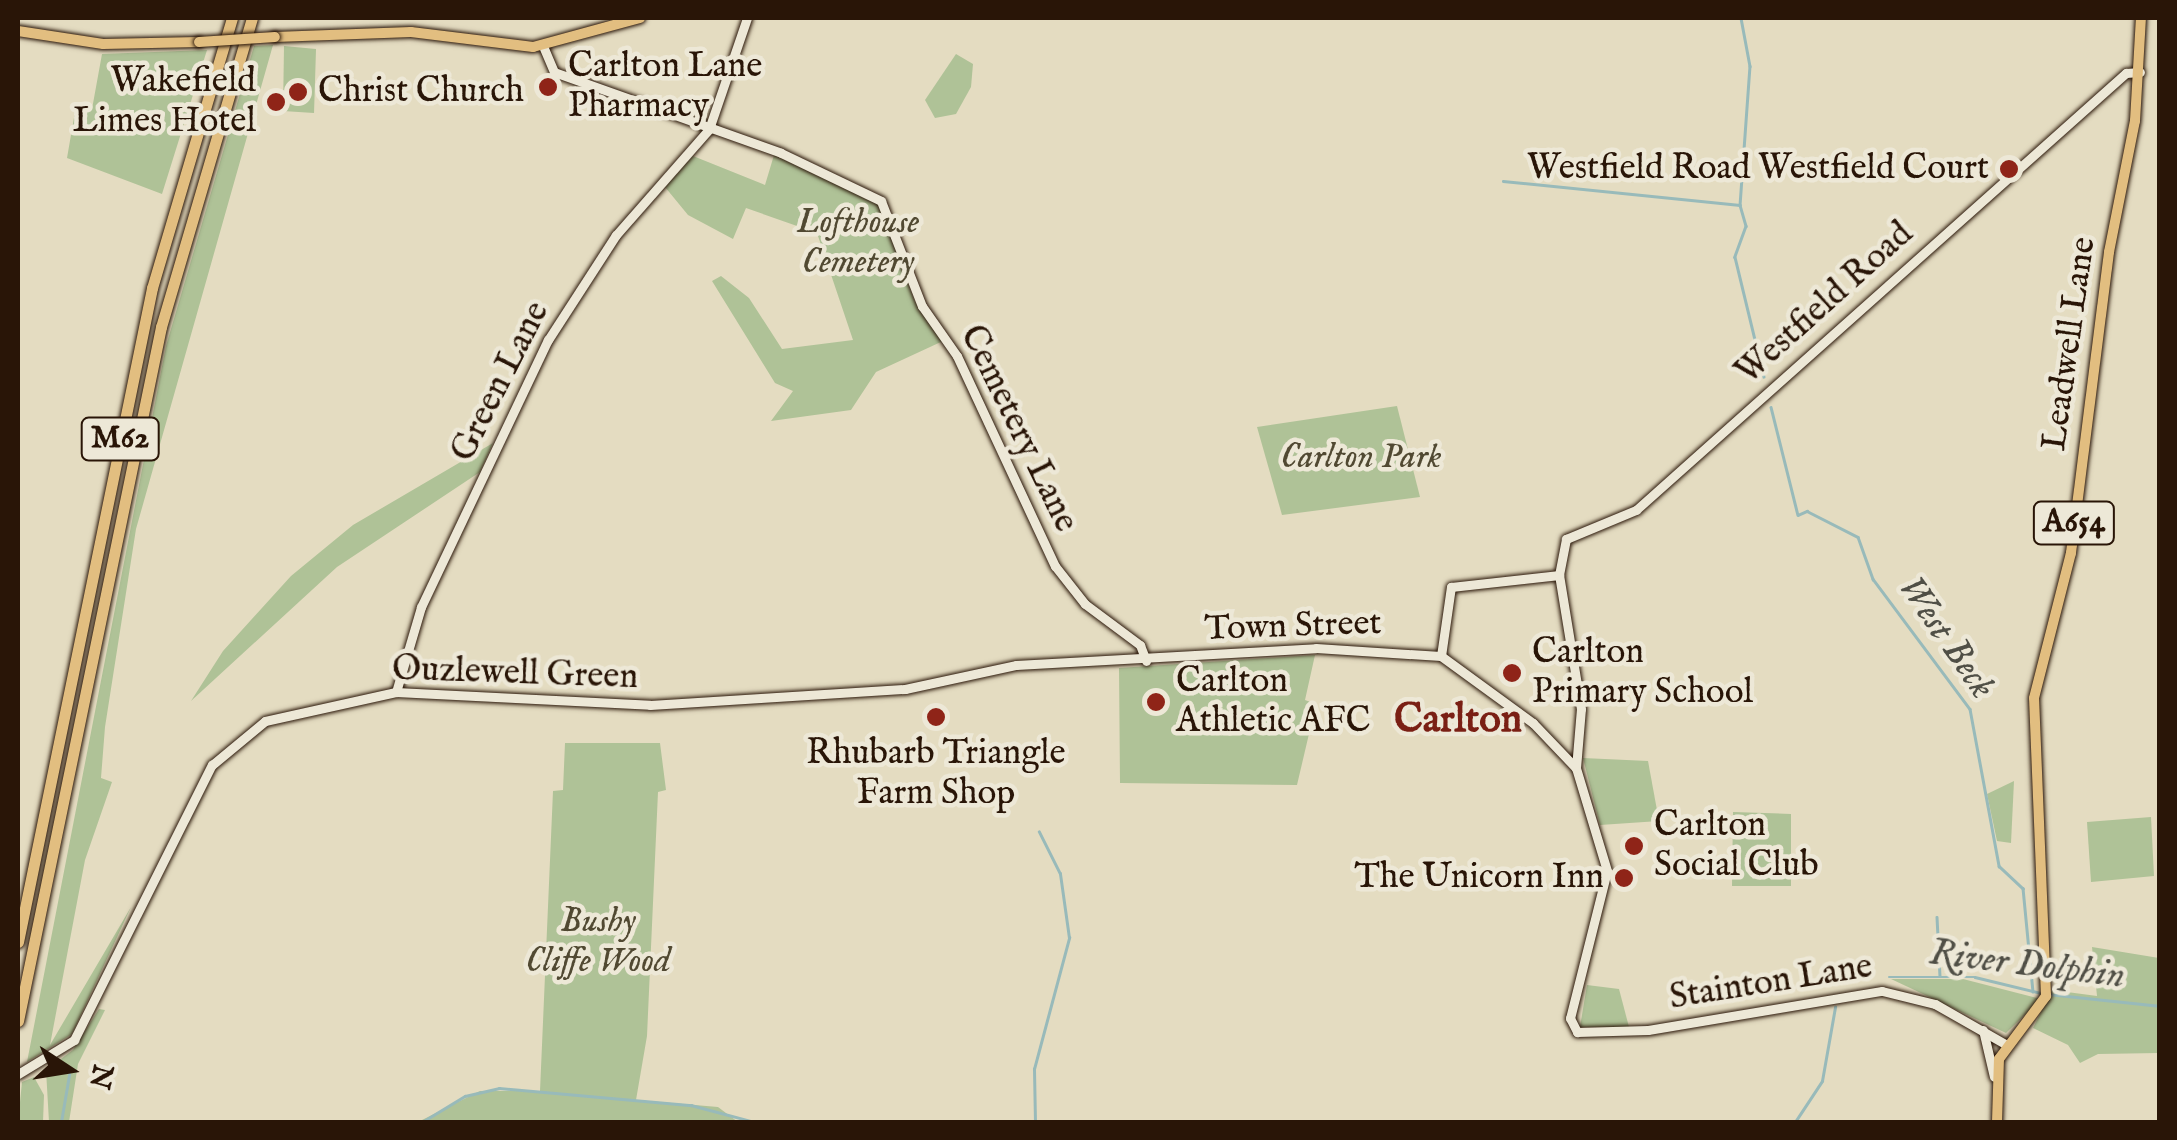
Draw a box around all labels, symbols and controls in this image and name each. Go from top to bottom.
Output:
place label: Carlton Lane Pharmacy [568,46,762,128]
place label: Wakefield Limes Hotel [73,61,256,143]
place label: Christ Church [318,71,524,113]
marker: Carlton Lane Pharmacy [537,76,559,98]
marker: Christ Church [287,81,309,103]
marker: Wakefield Limes Hotel [265,91,287,113]
place label: Westfield Road Westfield Court [1527,148,1989,190]
marker: Westfield Road Westfield Court [1998,158,2020,180]
park label: Lofthouse Cemetery [797,202,919,284]
street label: Westfield Road [1728,214,1922,394]
street label: Leadwell Lane [2034,235,2106,453]
street label: Green Lane [443,295,559,469]
street label: Cemetery Lane [950,319,1086,539]
road number: M62 [80,412,160,466]
park label: Carlton Park [1280,437,1442,479]
road number: A654 [2032,496,2116,550]
water label: West Beck [1886,568,2004,708]
street label: Town Street [1204,603,1382,651]
place label: Carlton Primary School [1532,632,1753,714]
street label: Ouzlewell Green [391,649,639,699]
place label: Carlton Athletic AFC [1176,661,1371,743]
marker: Carlton Primary School [1501,662,1523,684]
marker: Carlton Athletic AFC [1145,691,1167,713]
district label: Carlton [1394,697,1522,745]
marker: Rhubarb Triangle Farm Shop [925,706,947,728]
place label: Rhubarb Triangle Farm Shop [806,733,1066,815]
place label: Carlton Social Club [1654,805,1819,887]
marker: Carlton Social Club [1623,835,1645,857]
place label: The Unicorn Inn [1354,857,1604,899]
marker: The Unicorn Inn [1613,867,1635,889]
park label: Bushy Cliffe Wood [525,901,671,983]
water label: River Dolphin [1927,931,2127,1001]
street label: Stainton Lane [1667,946,1875,1020]
north arrow [20,1020,120,1120]
text: N [80,1061,119,1092]

